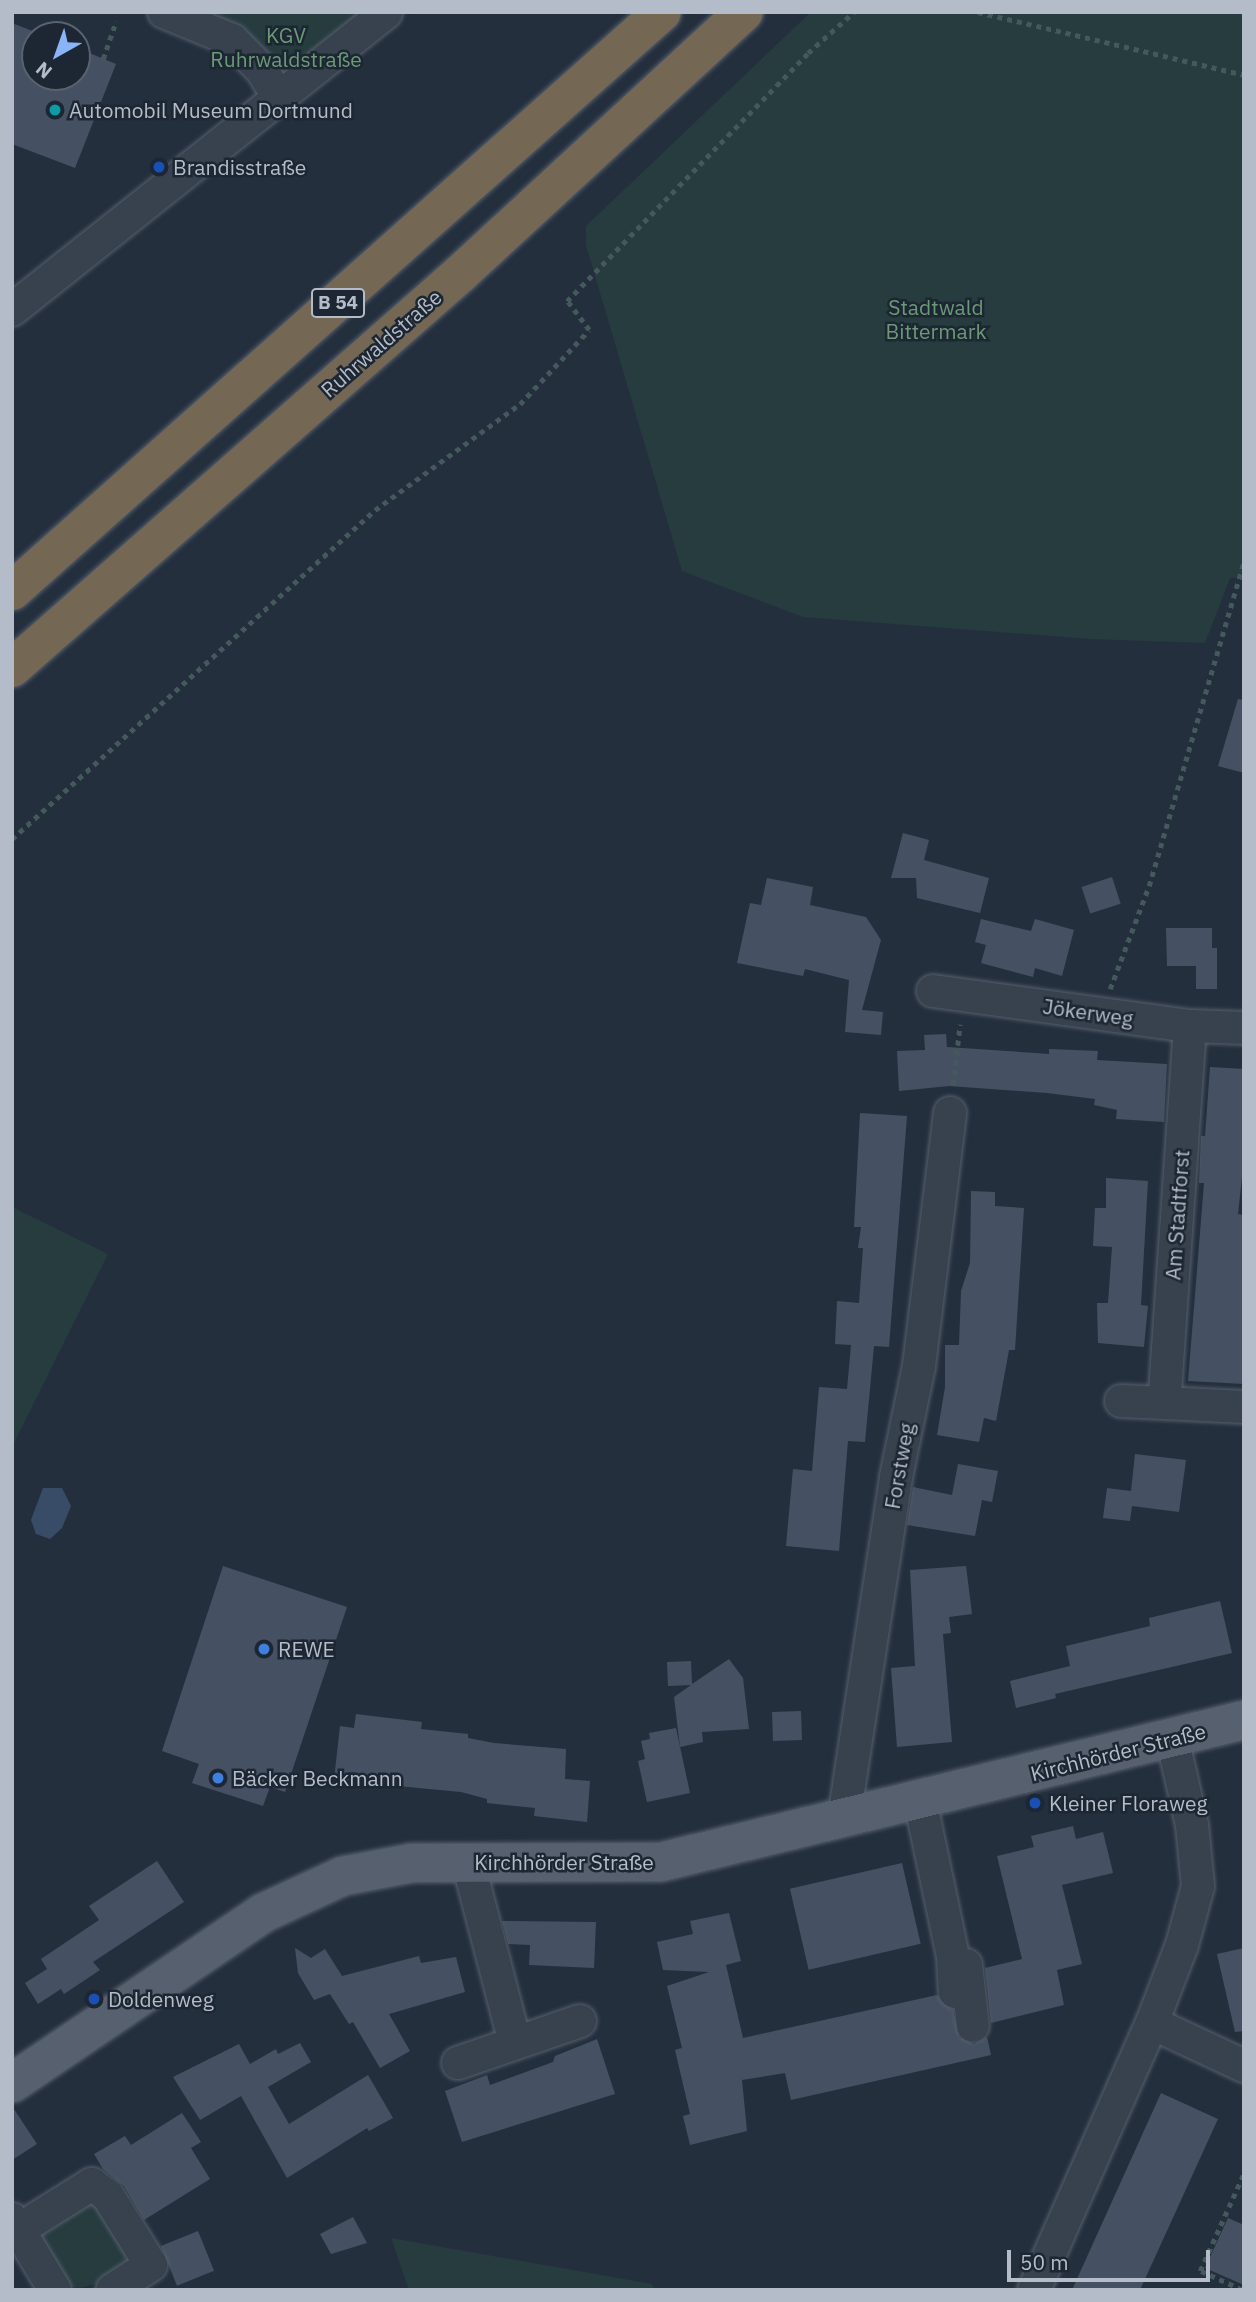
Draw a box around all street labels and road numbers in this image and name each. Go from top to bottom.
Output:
street label: Ruhrwaldstraße [316,284,446,402]
road number: B 54 [310,288,366,318]
street label: Jökerweg [1041,993,1135,1031]
street label: Am Stadtforst [1160,1149,1194,1281]
street label: Forstweg [879,1421,919,1511]
street label: Kirchhörder Straße [1028,1718,1208,1786]
street label: Kirchhörder Straße [474,1849,654,1875]

